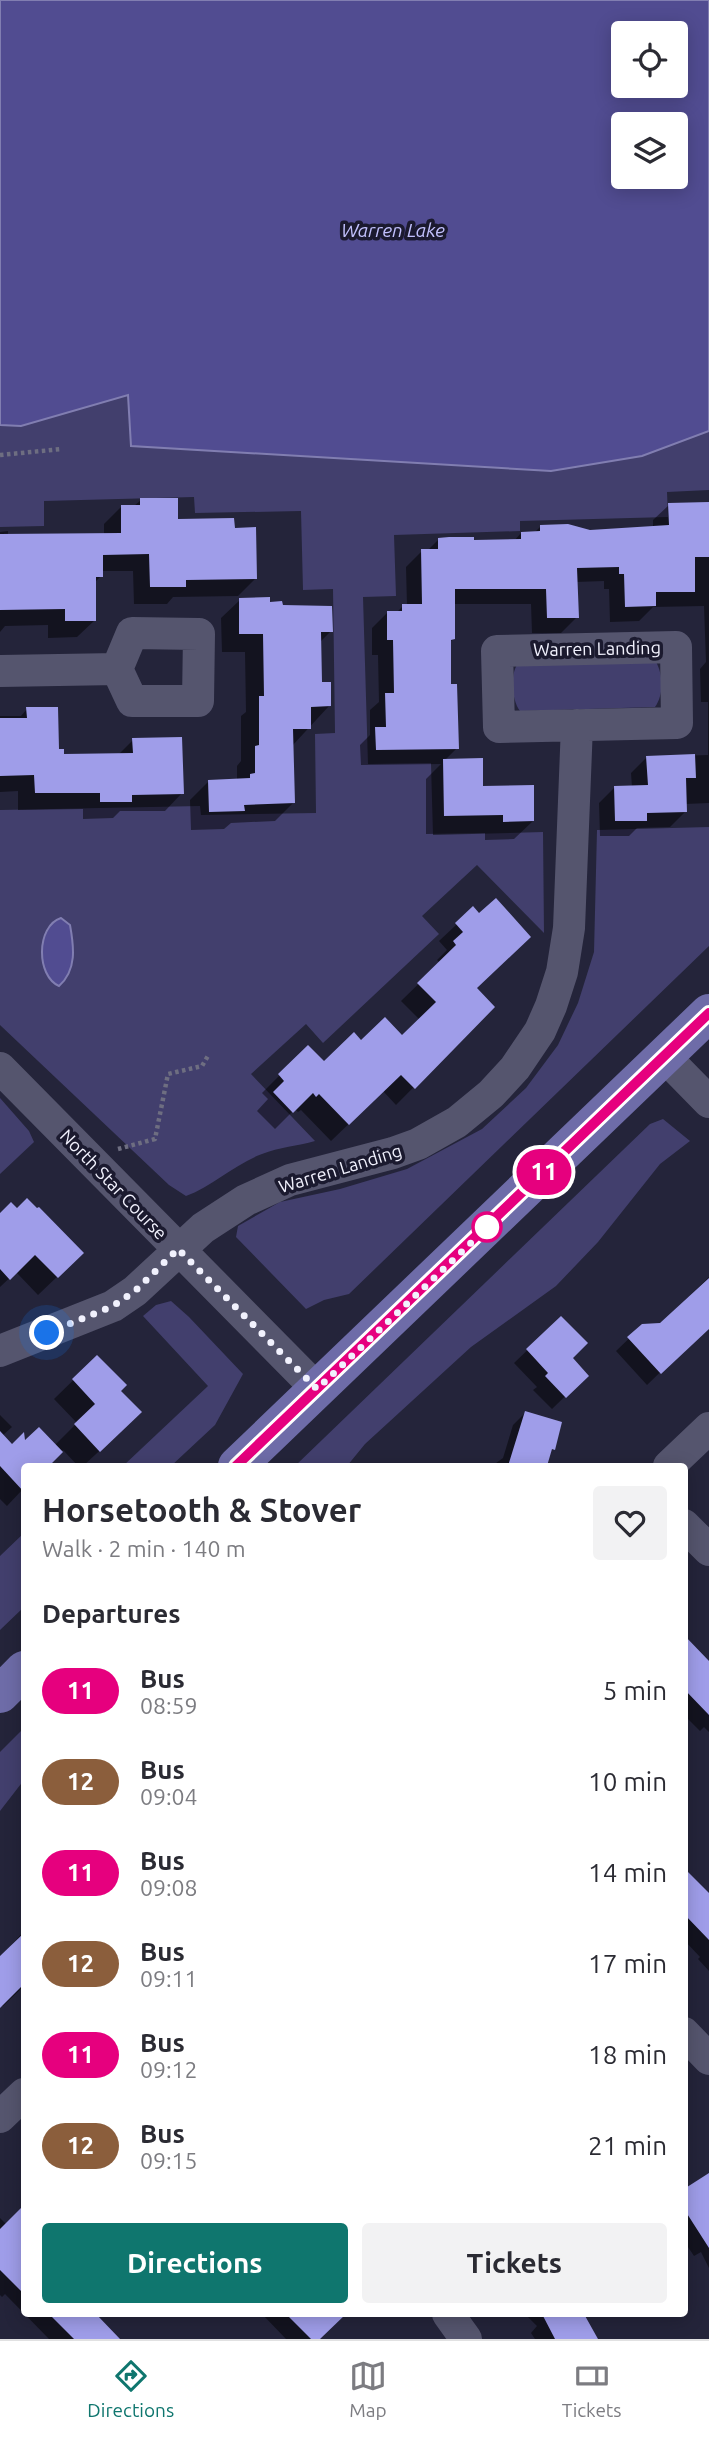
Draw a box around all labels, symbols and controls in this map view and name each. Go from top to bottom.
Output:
map controls [611,21,688,189]
button: locate [611,21,688,98]
button: layers [611,112,688,189]
water label: Warren Lake [341,219,445,241]
street label: Warren Landing [533,637,661,659]
street label: North Star Course [57,1125,171,1243]
street label: Warren Landing [276,1140,404,1196]
line badge: 11 [512,1149,576,1195]
text: 11 [530,1158,558,1185]
unlabelled marker [472,1212,502,1242]
your location [29,1315,64,1350]
button: heart [593,1486,667,1560]
text: Horsetooth & Stover [42,1491,361,1528]
text: Walk · 2 min · 140 m [42,1536,246,1561]
text: Departures [42,1599,180,1628]
text: Bus [140,1664,185,1693]
text: 5 min [603,1676,667,1705]
text: 11 [67,1677,94,1704]
text: 08:59 [140,1693,198,1718]
text: Bus [140,1755,185,1784]
text: 10 min [588,1767,667,1796]
text: 12 [67,1768,94,1795]
text: 09:04 [140,1784,198,1809]
text: Bus [140,1846,185,1875]
text: 14 min [588,1858,667,1887]
text: 11 [67,1859,94,1886]
text: 09:08 [140,1875,198,1900]
text: Bus [140,1937,185,1966]
text: 17 min [588,1949,667,1978]
text: 12 [67,1950,94,1977]
text: 09:11 [140,1966,198,1991]
text: Bus [140,2028,185,2057]
text: 18 min [588,2040,667,2069]
text: 11 [67,2041,94,2068]
text: 09:12 [140,2057,198,2082]
text: Bus [140,2119,185,2148]
text: 21 min [588,2131,667,2160]
text: 12 [67,2132,94,2159]
text: 09:15 [140,2148,198,2173]
button: Directions [42,2223,348,2303]
button: Tickets [362,2223,667,2303]
tab: Directions [87,2357,174,2421]
tab: Map [349,2357,387,2421]
tab: Tickets [562,2357,622,2421]

